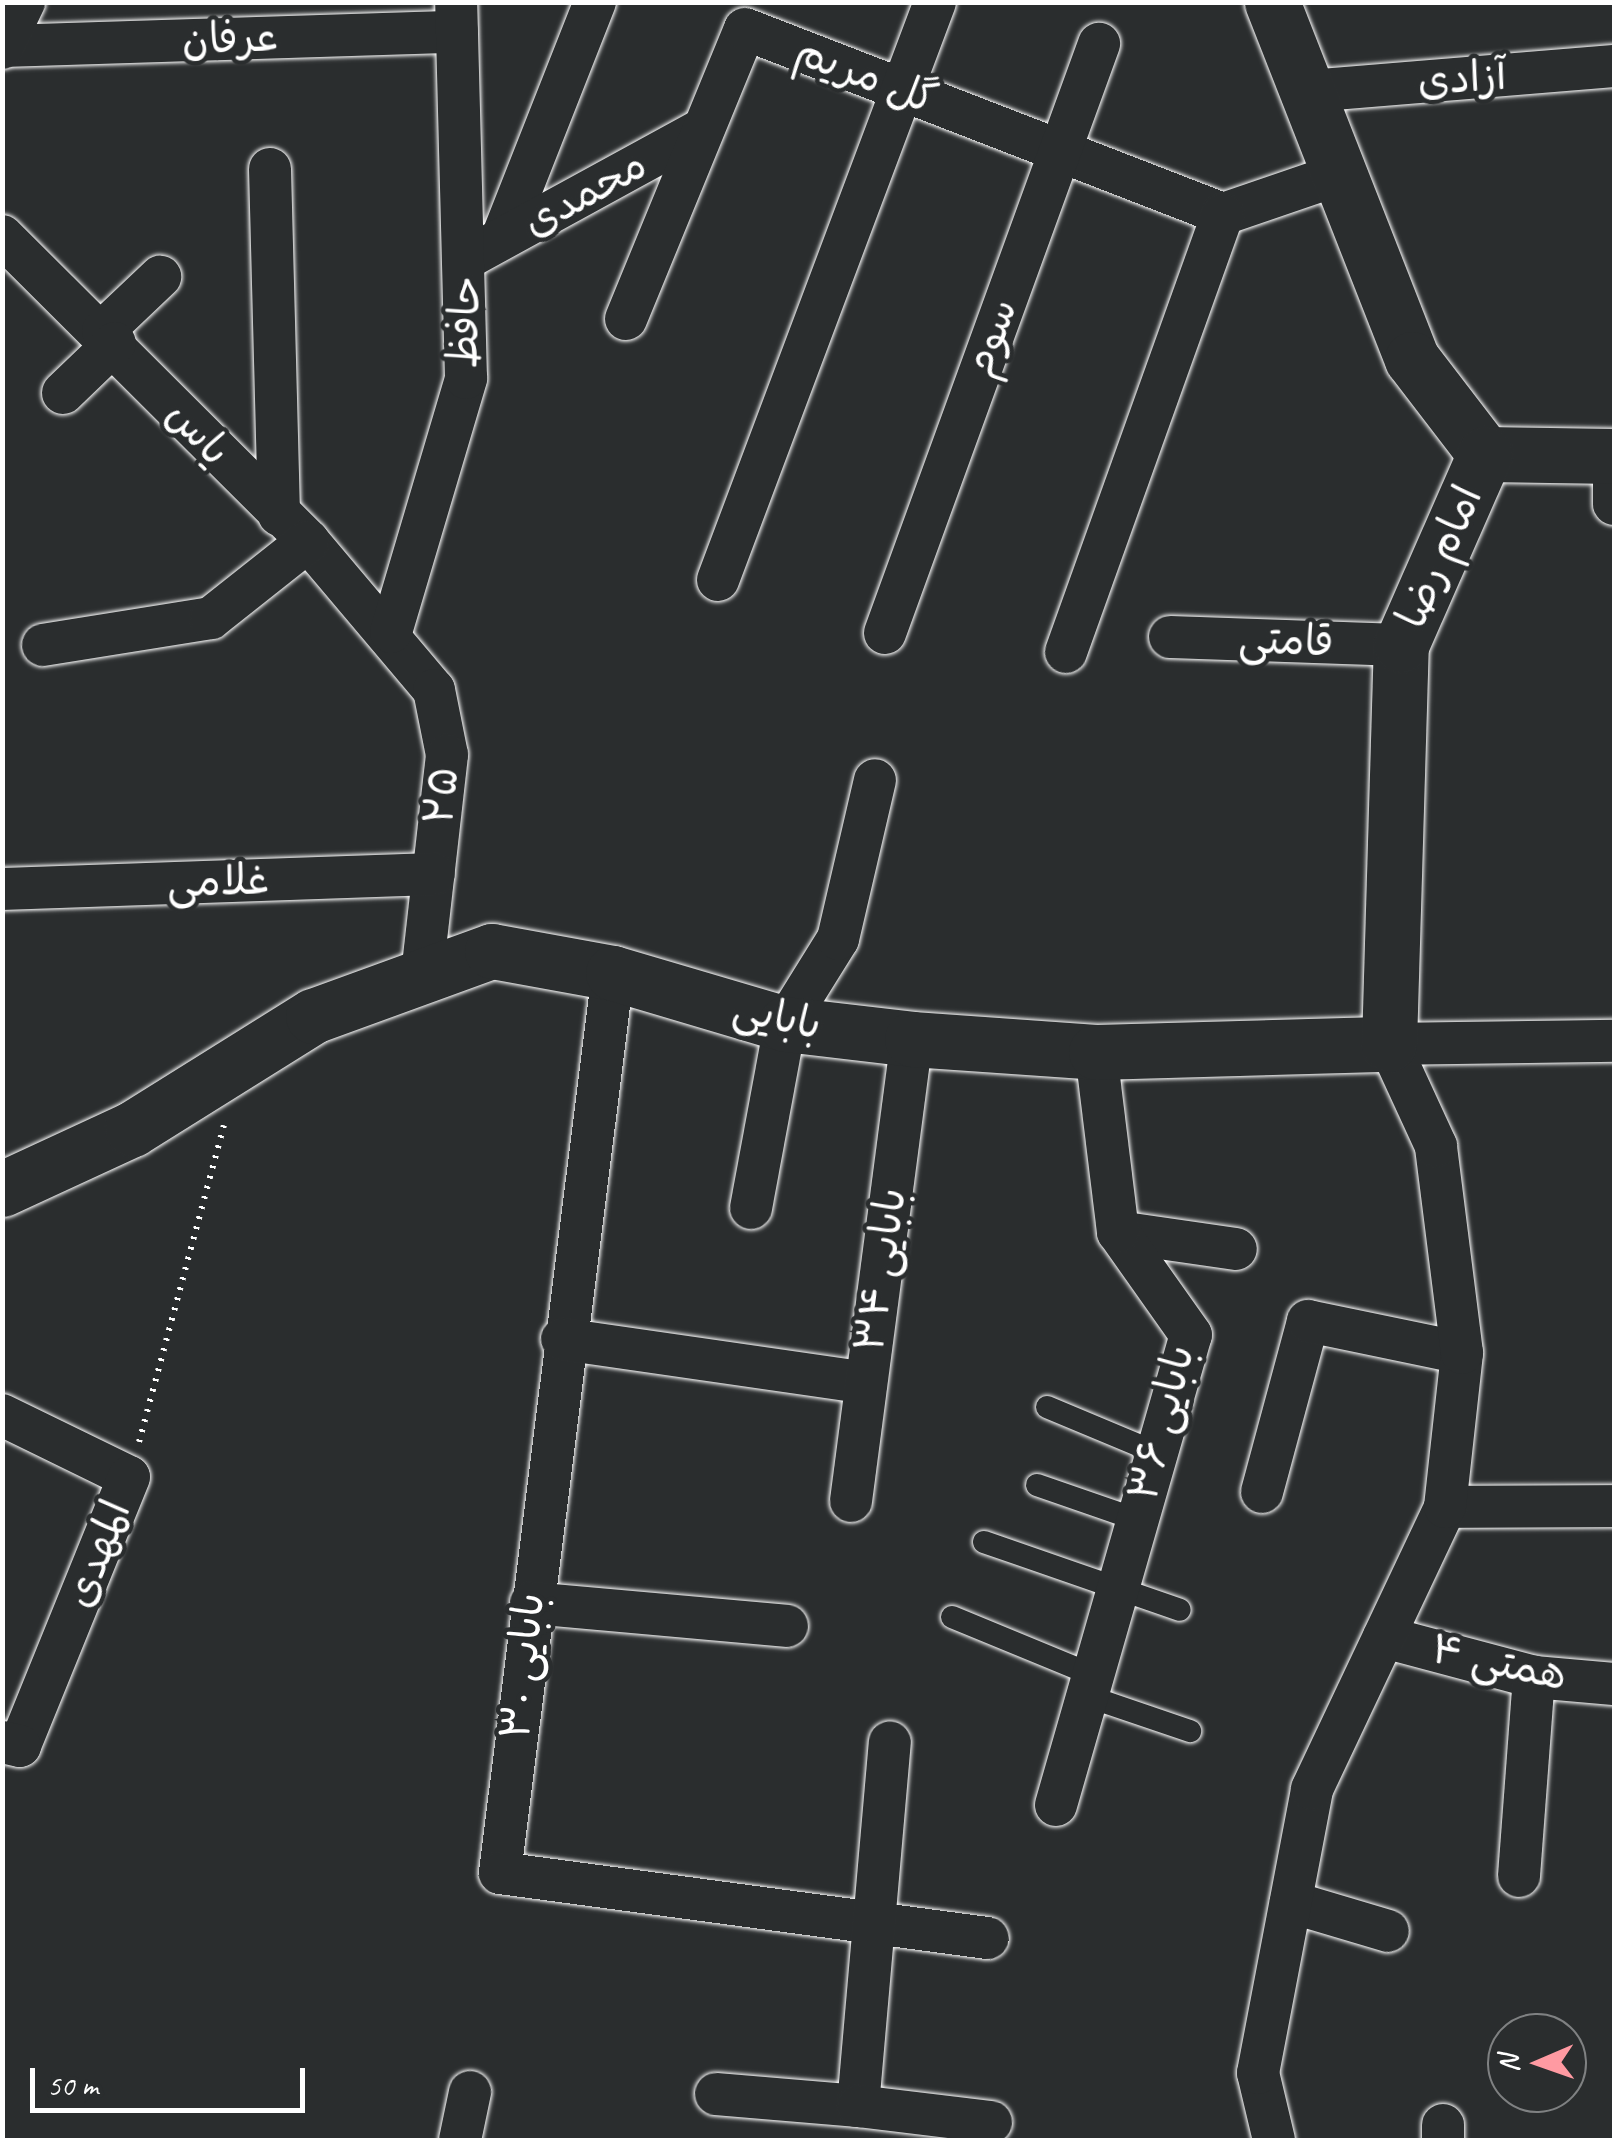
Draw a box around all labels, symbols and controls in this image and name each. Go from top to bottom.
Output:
street label: عرفان [181,12,279,66]
street label: گل مریم [788,26,944,126]
street label: آزادی [1416,51,1508,107]
street label: محمدی [515,140,655,248]
street label: حافظ [438,275,492,369]
street label: سوم [954,292,1028,384]
street label: یاس [155,390,241,476]
street label: امام رضا [1386,478,1494,636]
street label: قامتی [1238,614,1334,668]
street label: ۲۵ [414,765,470,827]
street label: غلامی [166,855,270,909]
street label: بابایی [728,983,826,1051]
street label: بابایی ۳۴ [845,1185,917,1355]
street label: بابایی ۳۶ [1118,1340,1206,1506]
street label: المهدی [54,1493,142,1615]
street label: بابایی ۳۰ [490,1590,556,1742]
street label: همتی ۴ [1427,1624,1571,1702]
north arrow [1487,2013,1587,2113]
scale bar [35,2048,310,2110]
text: N [1491,2055,1526,2073]
text: 50 m [47,2066,98,2104]

